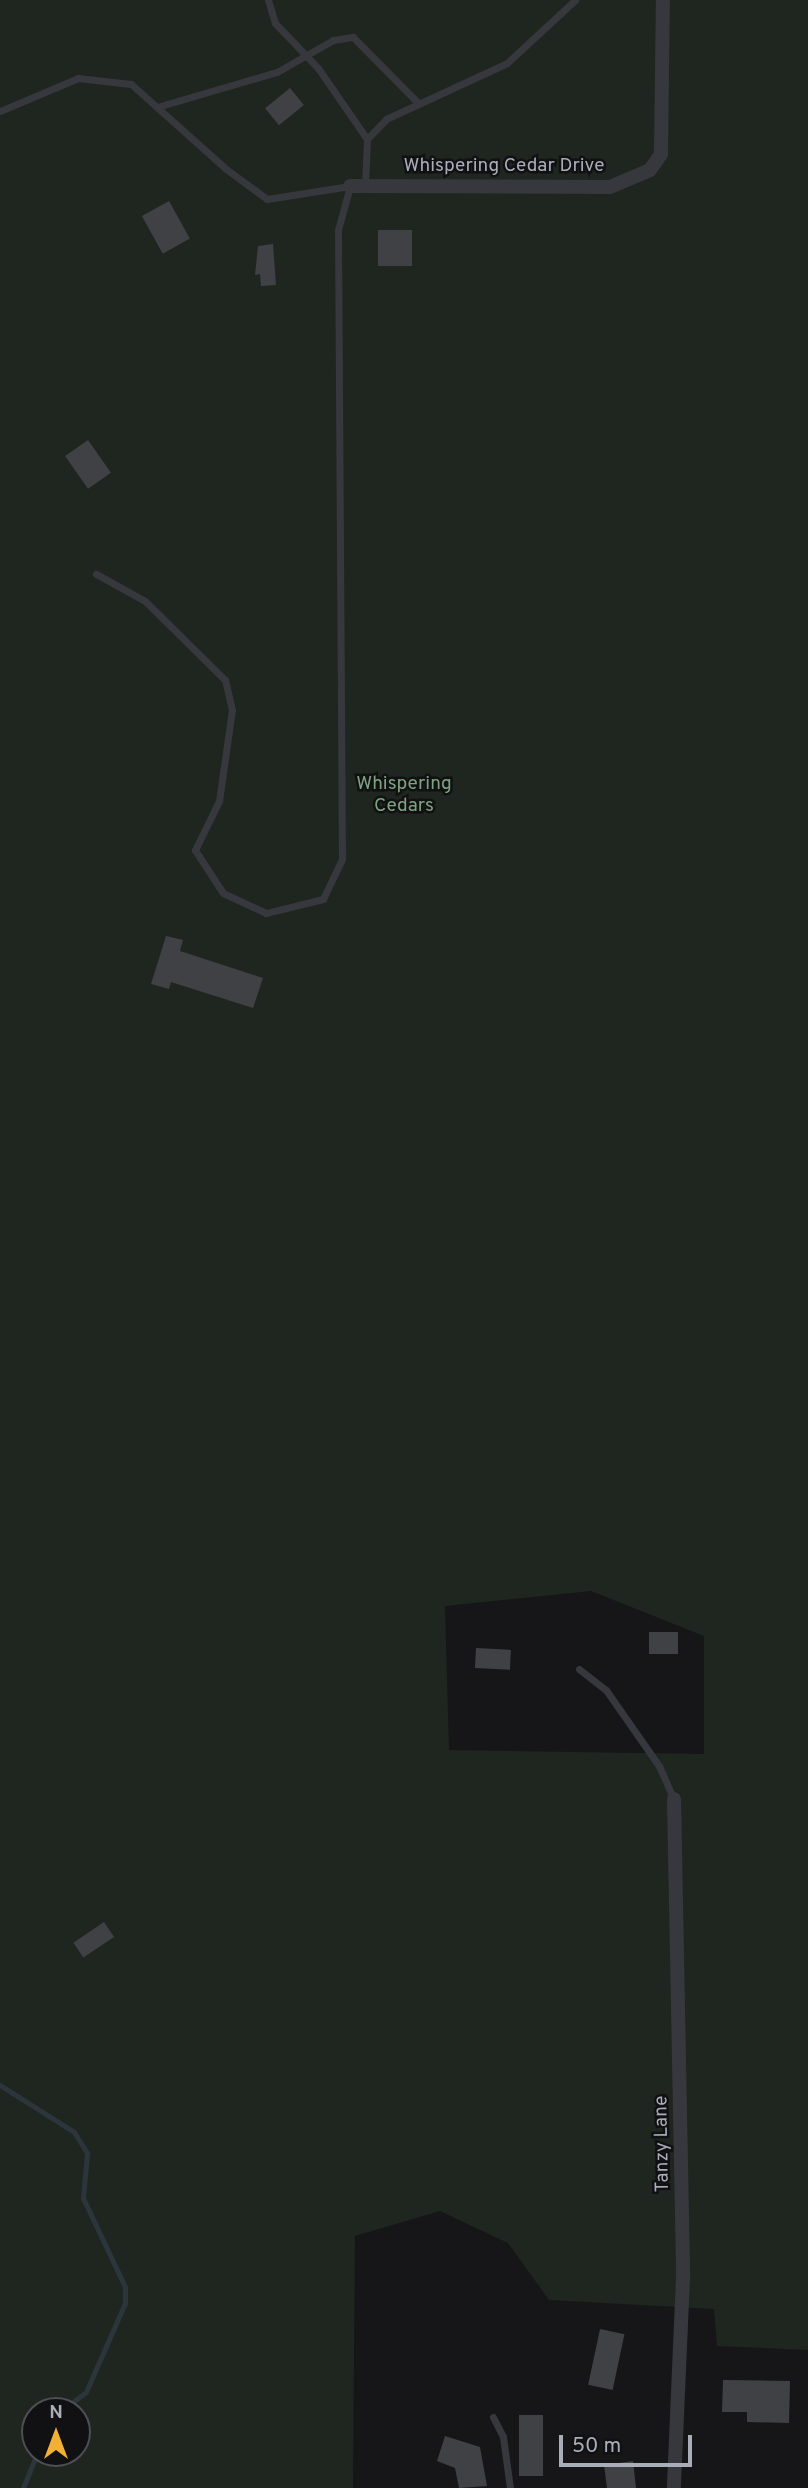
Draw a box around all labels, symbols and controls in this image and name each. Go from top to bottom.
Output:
street label: Whispering Cedar Drive [404,156,604,178]
park label: Whispering Cedars [356,774,452,818]
street label: Tanzy Lane [651,2095,675,2193]
north arrow [21,2397,91,2467]
text: N [49,2401,63,2425]
scale bar [563,2422,696,2466]
text: 50 m [572,2433,621,2460]

